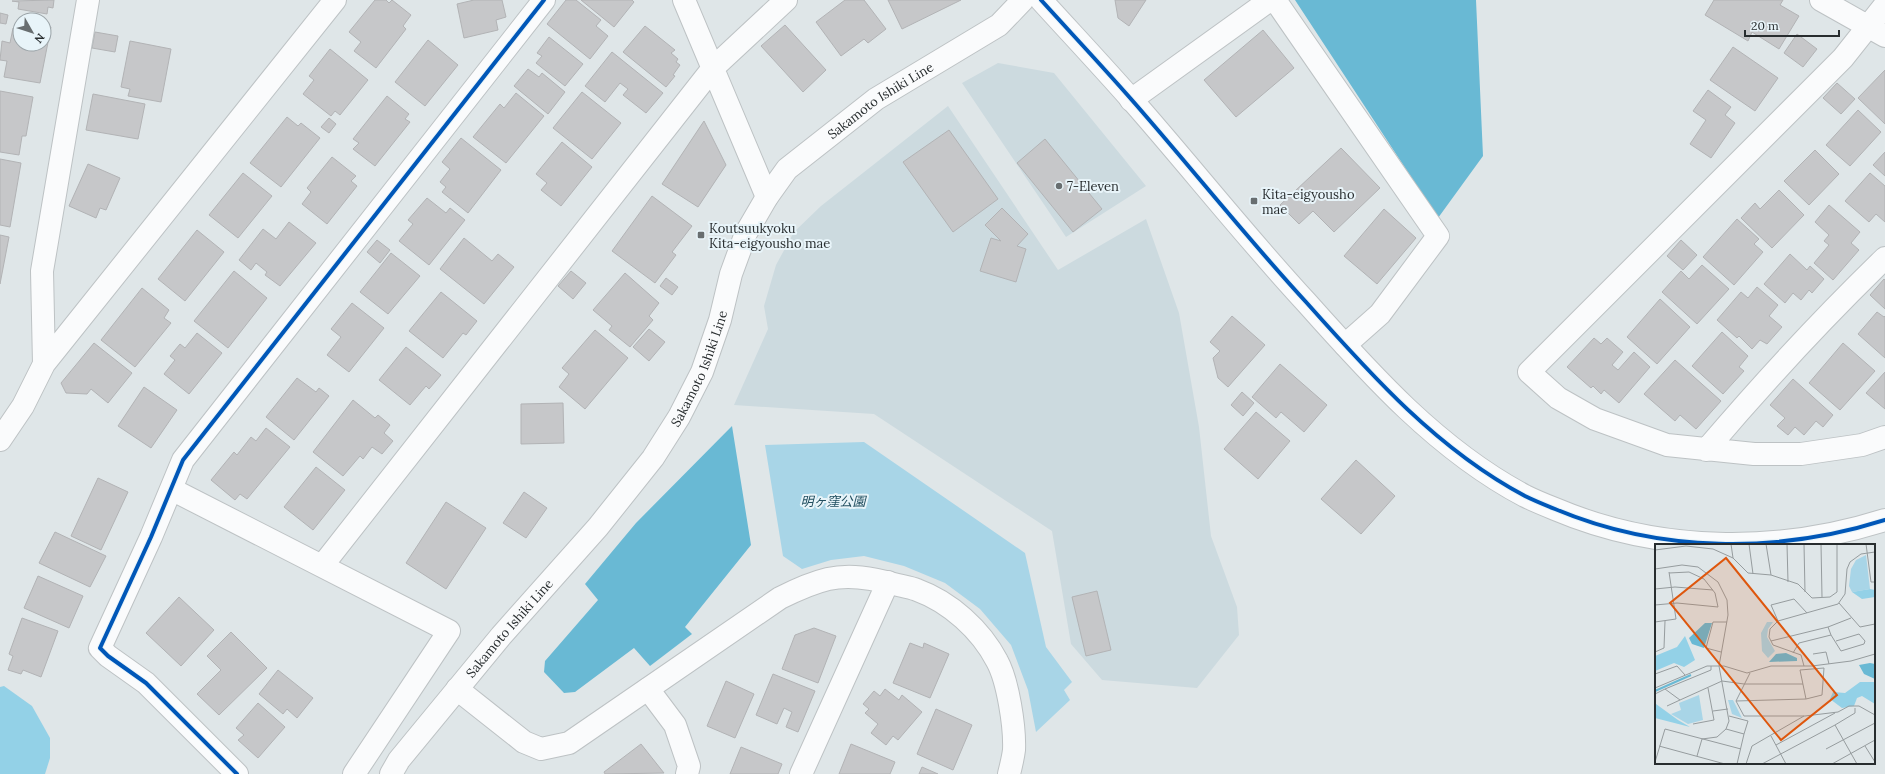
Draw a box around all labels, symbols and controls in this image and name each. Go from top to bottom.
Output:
north arrow [12,12,52,52]
scale bar [1745,12,1839,38]
text: 20 m [1751,18,1779,33]
text: N [31,31,48,46]
street label: Sakamoto Ishiki Line [824,58,937,143]
place label: 7-Eleven [1067,178,1119,195]
marker: 7-Eleven [1054,181,1064,191]
place label: Kita-eigyousho mae [1262,186,1355,218]
marker: Kita-eigyousho mae [1249,196,1259,206]
place label: Koutsuukyoku Kita-eigyousho mae [709,220,830,252]
marker: Koutsuukyoku Kita-eigyousho mae [696,230,706,240]
street label: Sakamoto Ishiki Line [667,309,731,430]
park label: 明ヶ窪公園 [800,493,867,510]
inset map [1655,544,1875,764]
street label: Sakamoto Ishiki Line [462,576,557,681]

